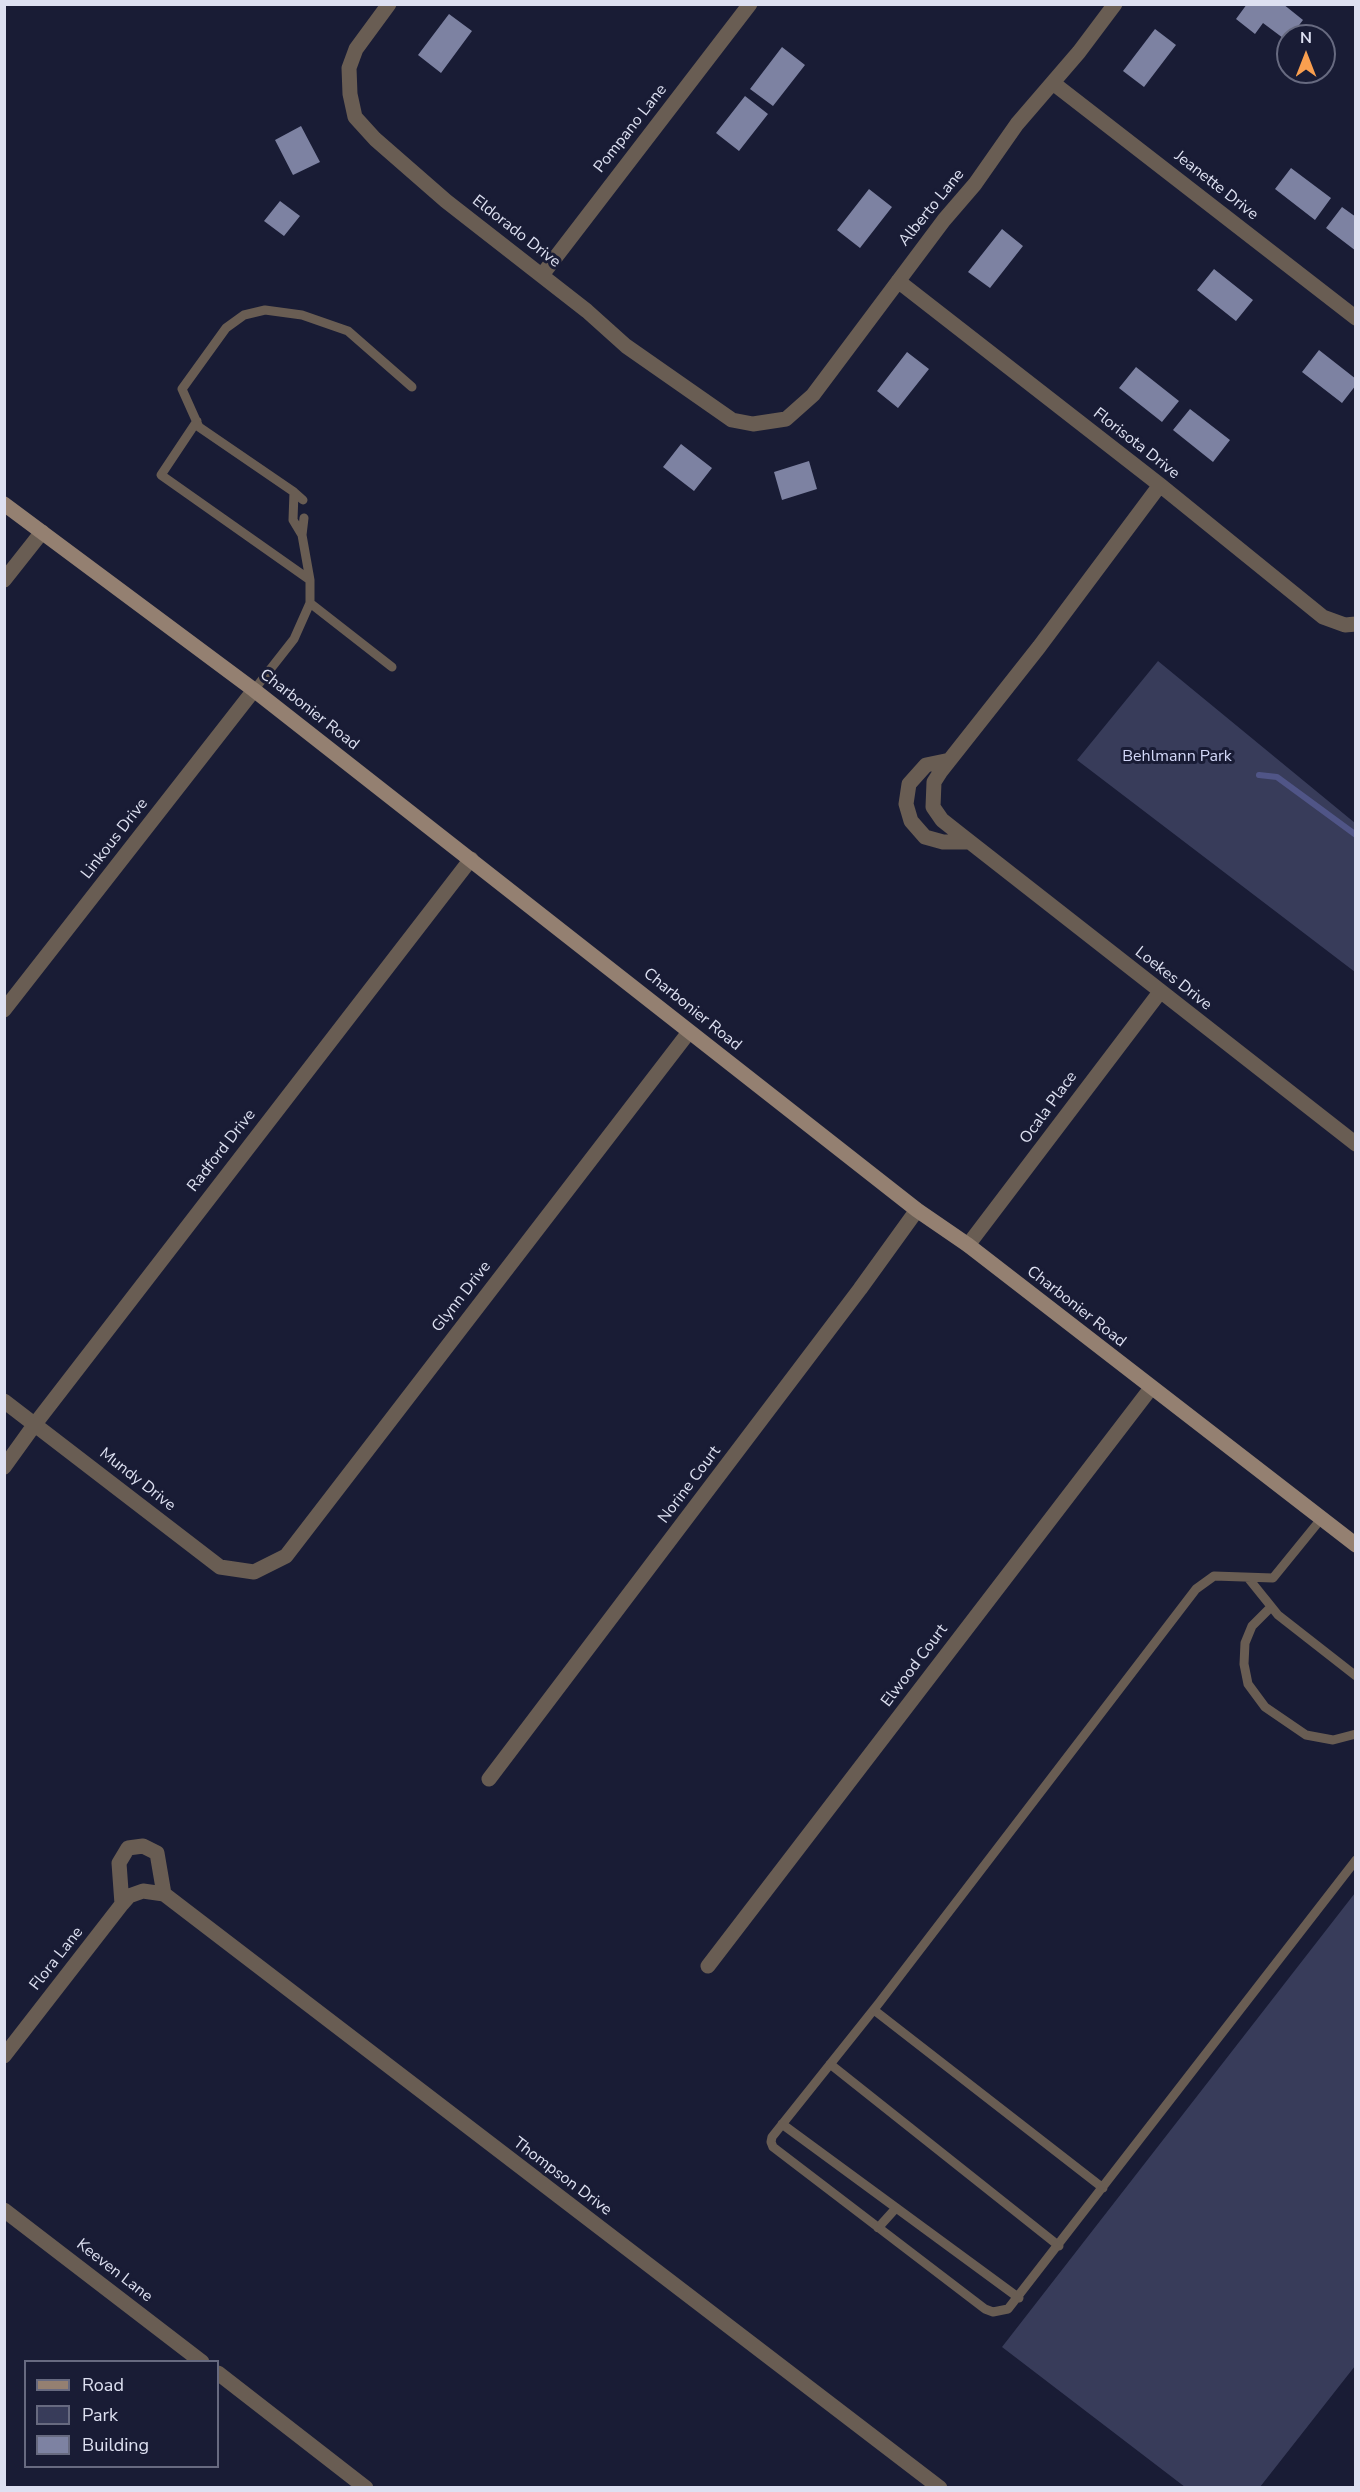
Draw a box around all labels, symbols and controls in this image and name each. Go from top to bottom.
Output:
north arrow [1276,24,1336,84]
text: N [1300,27,1312,49]
street label: Pompano Lane [590,81,672,177]
street label: Jeanette Drive [1170,147,1262,225]
street label: Alberto Lane [895,166,969,250]
street label: Eldorado Drive [468,192,564,272]
street label: Florisota Drive [1089,404,1183,484]
street label: Charbonier Road [256,665,362,755]
park label: Behlmann Park [1122,747,1232,767]
street label: Linkous Drive [78,795,152,883]
street label: Loekes Drive [1131,943,1215,1015]
street label: Charbonier Road [639,965,745,1055]
street label: Ocala Place [1016,1068,1082,1148]
street label: Radford Drive [184,1106,260,1196]
street label: Glynn Drive [428,1258,496,1336]
street label: Charbonier Road [1023,1262,1129,1352]
street label: Norine Court [655,1443,725,1527]
street label: Mundy Drive [95,1444,179,1516]
street label: Elwood Court [878,1621,952,1711]
street label: Flora Lane [26,1923,88,1995]
street label: Thompson Drive [509,2134,615,2220]
street label: Keeven Lane [72,2235,156,2307]
legend [24,2360,219,2468]
text: Road [82,2373,124,2397]
text: Park [82,2403,118,2427]
text: Building [82,2433,149,2457]

